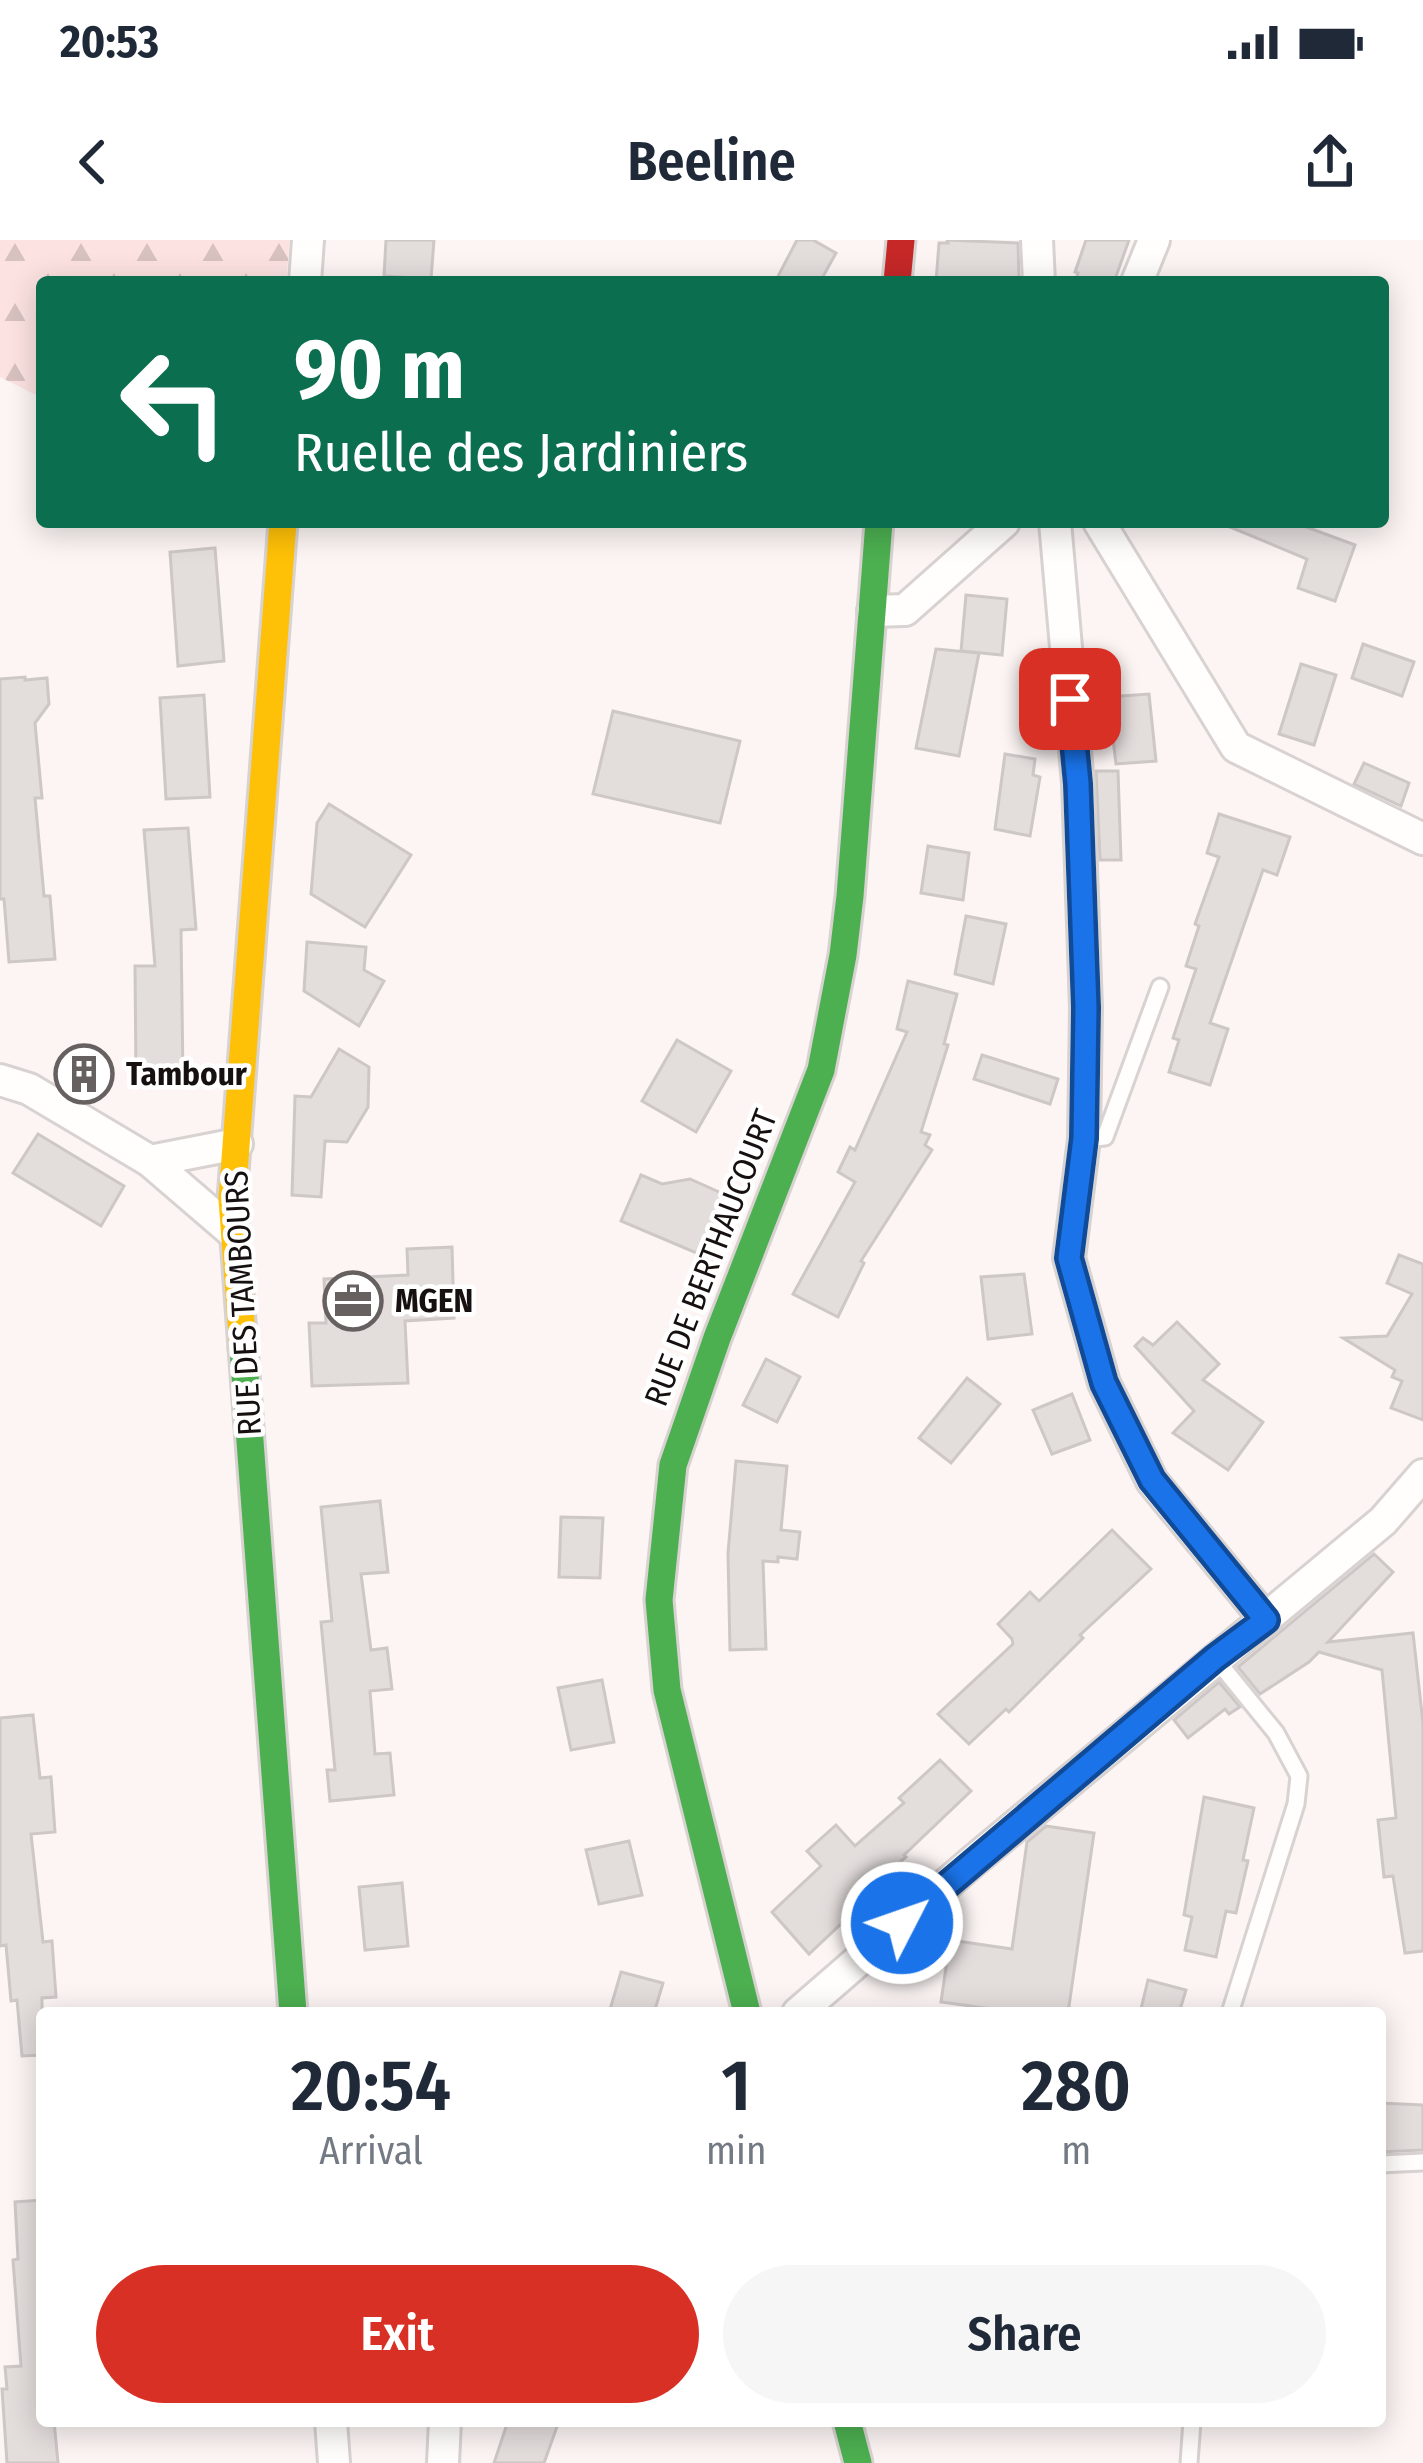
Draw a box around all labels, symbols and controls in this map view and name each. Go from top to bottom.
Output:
text: 20:53 [60,15,159,69]
icon: back [60,129,126,195]
icon: share [1297,129,1363,195]
text: Beeline [627,130,796,194]
text: 90 m [294,319,465,420]
icon: left [96,324,252,480]
text: Ruelle des Jardiniers [294,421,748,485]
pin [1019,648,1121,750]
icon: arrive [1037,666,1103,732]
building icon: Tambour [53,1043,115,1105]
place label: Tambour [126,1054,248,1094]
street label: RUE DE BERTHAUCOURT [636,1104,786,1412]
street label: RUE DES TAMBOURS [216,1169,270,1437]
office icon: MGEN [322,1270,384,1332]
place label: MGEN [395,1281,473,1321]
position arrow [839,1860,965,1986]
text: 20:54 [291,2043,451,2129]
text: 1 [721,2043,751,2129]
text: 280 [1022,2043,1131,2129]
text: Arrival [319,2128,423,2174]
text: min [706,2128,766,2174]
text: m [1061,2128,1091,2174]
button: Exit [96,2265,699,2403]
button: Share [723,2265,1326,2403]

